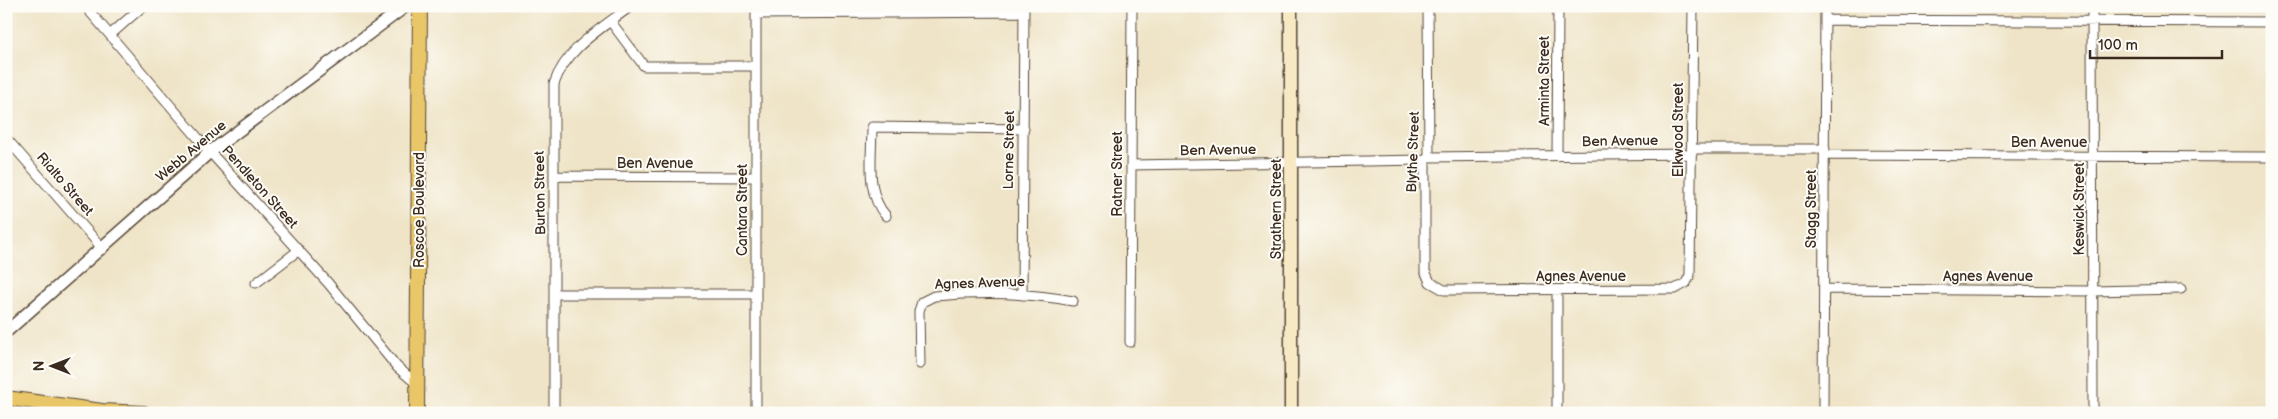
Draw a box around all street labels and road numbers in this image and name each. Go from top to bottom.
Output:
street label: Arminta Street [1536,35,1553,126]
street label: Elkwood Street [1670,82,1687,177]
street label: Lorne Street [1000,110,1018,190]
street label: Blythe Street [1403,110,1423,193]
street label: Webb Avenue [152,117,230,185]
street label: Ratner Street [1109,131,1126,217]
street label: Ben Avenue [1582,132,1658,150]
street label: Ben Avenue [2011,134,2087,151]
street label: Ben Avenue [1180,141,1256,159]
street label: Pendleton Street [218,142,302,232]
street label: Rialto Street [33,149,97,220]
street label: Burton Street [531,150,549,235]
street label: Roscoe Boulevard [411,152,428,268]
street label: Ben Avenue [617,155,693,172]
street label: Strathern Street [1268,158,1285,259]
street label: Keswick Street [2071,162,2088,255]
street label: Cantara Street [734,163,751,256]
street label: Stagg Street [1803,169,1820,248]
street label: Agnes Avenue [1536,268,1626,285]
street label: Agnes Avenue [1943,268,2033,285]
street label: Agnes Avenue [935,273,1025,293]

